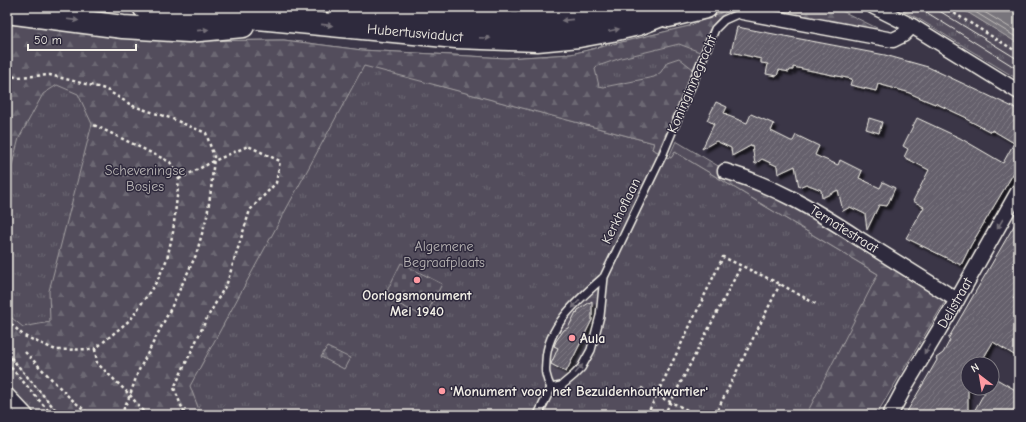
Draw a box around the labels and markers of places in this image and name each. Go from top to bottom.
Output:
marker: Oorlogsmonument Mei 1940 [412,275,422,285]
place label: Oorlogsmonument Mei 1940 [362,287,472,320]
place label: Aula [580,330,605,347]
marker: Aula [567,333,577,343]
place label: 'Monument voor het Bezuidenhoutkwartier' [450,383,708,400]
marker: 'Monument voor het Bezuidenhoutkwartier' [437,386,447,396]

